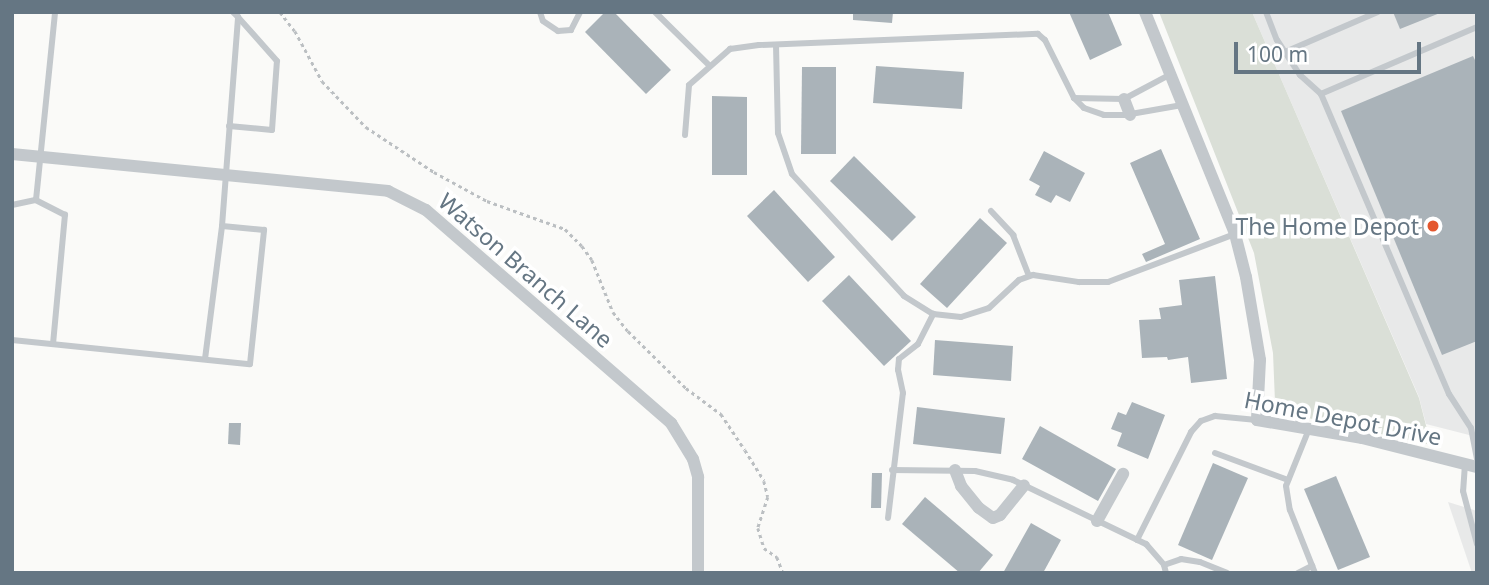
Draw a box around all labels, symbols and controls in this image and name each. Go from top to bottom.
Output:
scale bar [1237,28,1424,72]
text: 100 m [1247,40,1308,68]
street label: Watson Branch Lane [433,187,619,353]
place label: The Home Depot [1236,212,1419,240]
marker: The Home Depot [1425,218,1441,234]
street label: Home Depot Drive [1242,385,1444,451]

